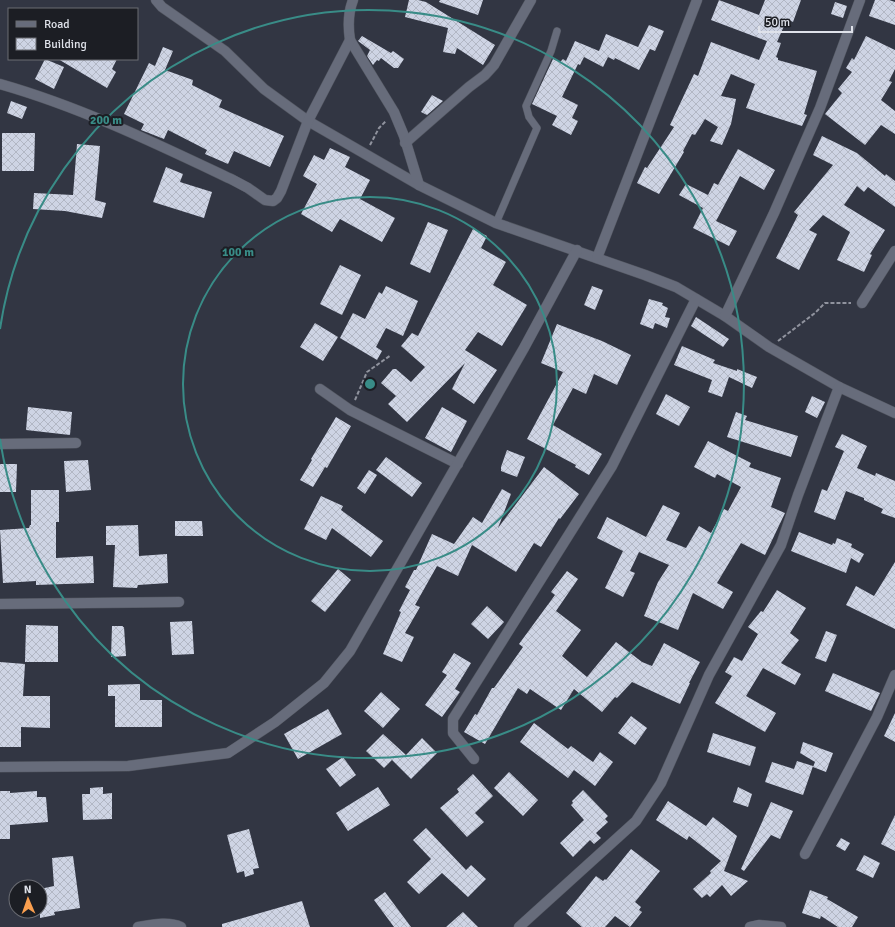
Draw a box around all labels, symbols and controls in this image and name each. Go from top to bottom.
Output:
legend [8,8,138,60]
scale bar [759,8,852,34]
text: 50 m [765,15,790,30]
text: Road [44,17,70,32]
text: Building [44,37,87,52]
text: 200 m [90,113,122,128]
text: 100 m [222,245,254,260]
centre of rings [363,377,377,391]
north arrow [8,879,48,919]
text: N [24,883,32,896]

